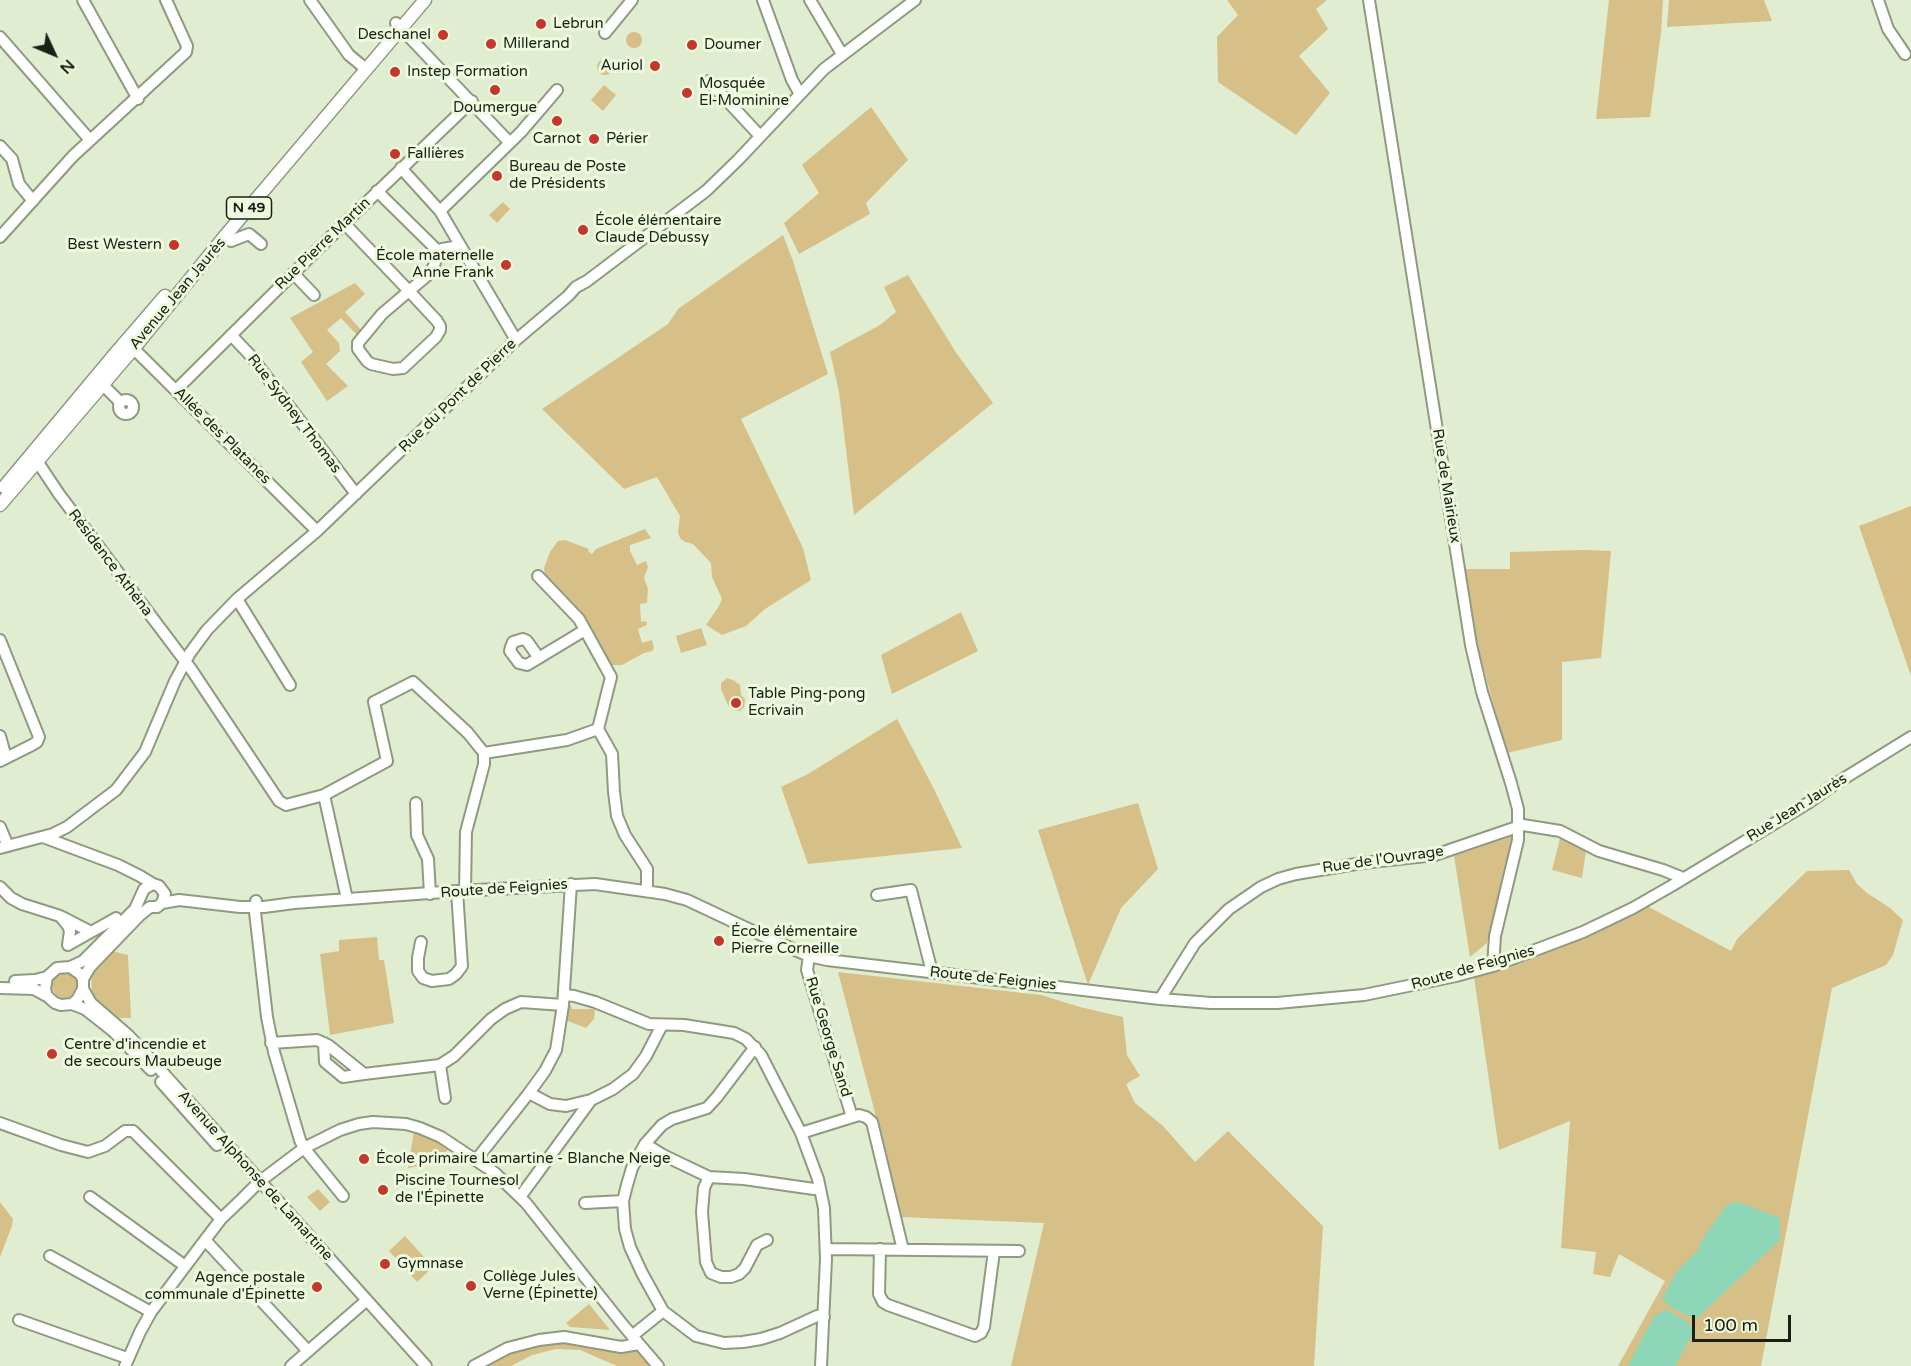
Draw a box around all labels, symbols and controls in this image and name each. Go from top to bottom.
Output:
place label: Lebrun [553,15,604,33]
marker: Lebrun [534,17,548,31]
north arrow [24,24,84,84]
place label: Deschanel [357,26,431,44]
marker: Deschanel [436,28,450,42]
place label: Millerand [503,35,570,53]
place label: Doumer [704,36,761,54]
marker: Millerand [484,37,498,51]
marker: Doumer [685,38,699,52]
text: N [55,55,79,78]
place label: Auriol [601,57,643,75]
marker: Auriol [648,59,662,73]
place label: Instep Formation [407,63,528,81]
marker: Instep Formation [388,65,402,79]
place label: Mosquée El-Mominine [699,75,789,110]
marker: Doumergue [488,83,502,97]
marker: Mosquée El-Mominine [680,86,694,100]
place label: Doumergue [453,99,537,117]
marker: Carnot [550,114,564,128]
place label: Carnot [533,130,581,148]
place label: Périer [606,130,648,148]
marker: Périer [587,132,601,146]
place label: Fallières [407,145,464,163]
marker: Fallières [388,147,402,161]
place label: Bureau de Poste de Présidents [509,158,626,193]
marker: Bureau de Poste de Présidents [490,169,504,183]
street label: Rue Pierre Martin [272,194,374,294]
road number: N 49 [226,197,272,219]
place label: École élémentaire Claude Debussy [595,212,721,247]
marker: École élémentaire Claude Debussy [576,223,590,237]
street label: Avenue Jean Jaurès [126,235,230,353]
place label: Best Western [67,236,162,254]
marker: Best Western [167,238,181,252]
place label: École maternelle Anne Frank [376,247,494,282]
marker: École maternelle Anne Frank [499,258,513,272]
street label: Rue du Pont de Pierre [396,335,520,457]
street label: Rue Sydney Thomas [243,351,345,477]
street label: Allée des Platanes [170,384,274,488]
street label: Rue de Mairieux [1428,427,1464,545]
street label: Résidence Athéna [64,506,156,620]
place label: Table Ping-pong Ecrivain [748,685,866,720]
marker: Table Ping-pong Ecrivain [729,696,743,710]
street label: Rue Jean Jaurès [1744,770,1850,846]
street label: Rue de l'Ouvrage [1321,843,1445,877]
street label: Route de Feignies [440,876,568,902]
place label: École élémentaire Pierre Corneille [731,923,857,958]
marker: École élémentaire Pierre Corneille [712,934,726,948]
street label: Route de Feignies [1409,942,1537,994]
street label: Route de Feignies [929,963,1057,995]
street label: Rue George Sand [801,975,855,1099]
place label: Centre d'incendie et de secours Maubeuge [64,1036,222,1071]
marker: Centre d'incendie et de secours Maubeuge [45,1047,59,1061]
street label: Avenue Alphonse de Lamartine [174,1087,336,1265]
place label: École primaire Lamartine - Blanche Neige [376,1150,670,1168]
marker: École primaire Lamartine - Blanche Neige [357,1152,371,1166]
place label: Piscine Tournesol de l'Épinette [395,1172,519,1207]
marker: Piscine Tournesol de l'Épinette [376,1183,390,1197]
place label: Gymnase [397,1255,463,1273]
marker: Gymnase [378,1257,392,1271]
place label: Collège Jules Verne (Épinette) [483,1268,598,1303]
place label: Agence postale communale d'Épinette [145,1269,305,1304]
marker: Collège Jules Verne (Épinette) [464,1279,478,1293]
marker: Agence postale communale d'Épinette [310,1280,324,1294]
scale bar [1695,1303,1794,1341]
text: 100 m [1703,1314,1758,1336]

